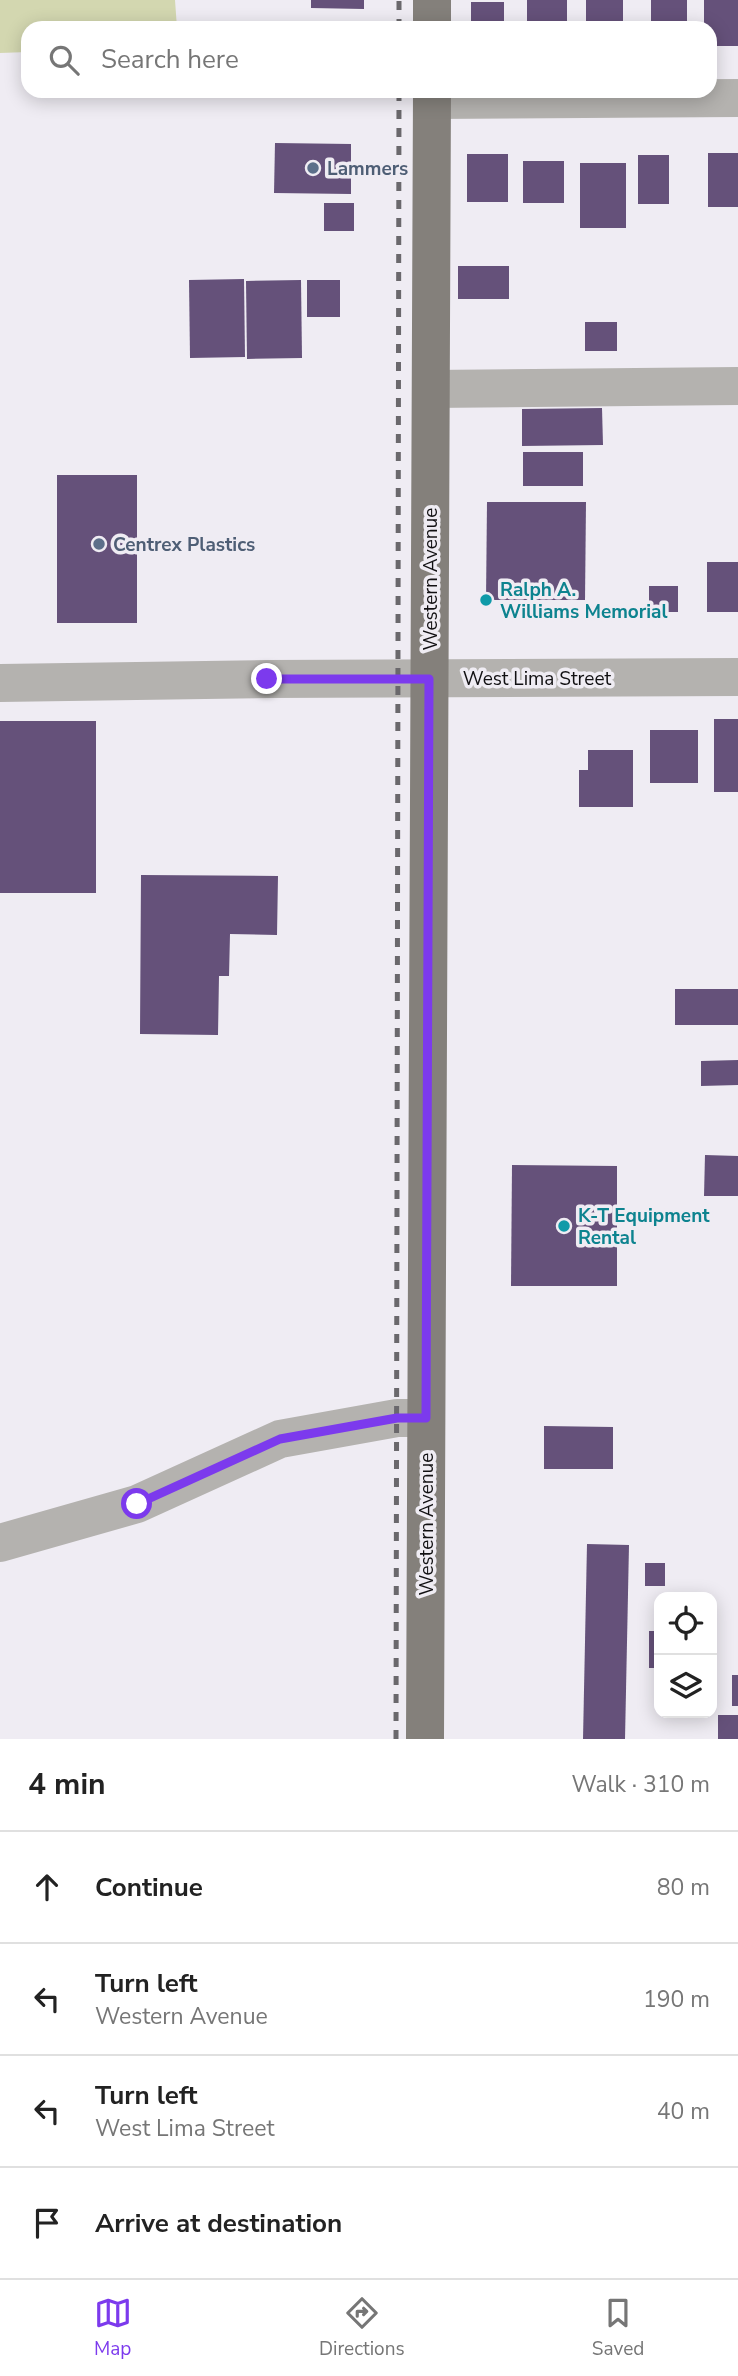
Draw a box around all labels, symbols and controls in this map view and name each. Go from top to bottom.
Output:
search box [21,21,717,98]
icon: search [45,41,83,79]
text: Search here [101,42,239,77]
place label: Lammers [327,156,408,182]
marker: Lammers [305,160,321,176]
street label: Western Avenue [418,508,444,650]
place label: Centrex Plastics [113,532,255,558]
marker: Centrex Plastics [91,536,107,552]
place label: Ralph A. Williams Memorial [500,577,668,625]
marker: Ralph A. Williams Memorial [478,592,494,608]
route end [251,663,282,694]
street label: West Lima Street [463,666,611,692]
place label: K-T Equipment Rental [578,1203,710,1251]
marker: K-T Equipment Rental [556,1218,572,1234]
street label: Western Avenue [414,1453,440,1595]
route start [121,1488,152,1519]
map controls [654,1592,717,1718]
button: locate [654,1592,717,1655]
button: layers [654,1655,717,1718]
text: 4 min [28,1764,106,1805]
text: Walk · 310 m [571,1769,710,1800]
icon: ahead [28,1868,66,1906]
text: Continue [95,1870,203,1905]
text: 80 m [657,1872,710,1903]
text: Turn left [95,1966,198,2001]
icon: left [28,1980,66,2018]
text: 190 m [643,1984,710,2015]
text: Western Avenue [95,2001,268,2032]
text: Turn left [95,2078,198,2113]
icon: left [28,2092,66,2130]
text: 40 m [657,2096,710,2127]
text: West Lima Street [95,2113,274,2144]
icon: arrive [28,2204,66,2242]
text: Arrive at destination [95,2206,342,2241]
tab: Map [94,2294,132,2362]
tab: Directions [319,2294,405,2362]
tab: Saved [592,2294,644,2362]

